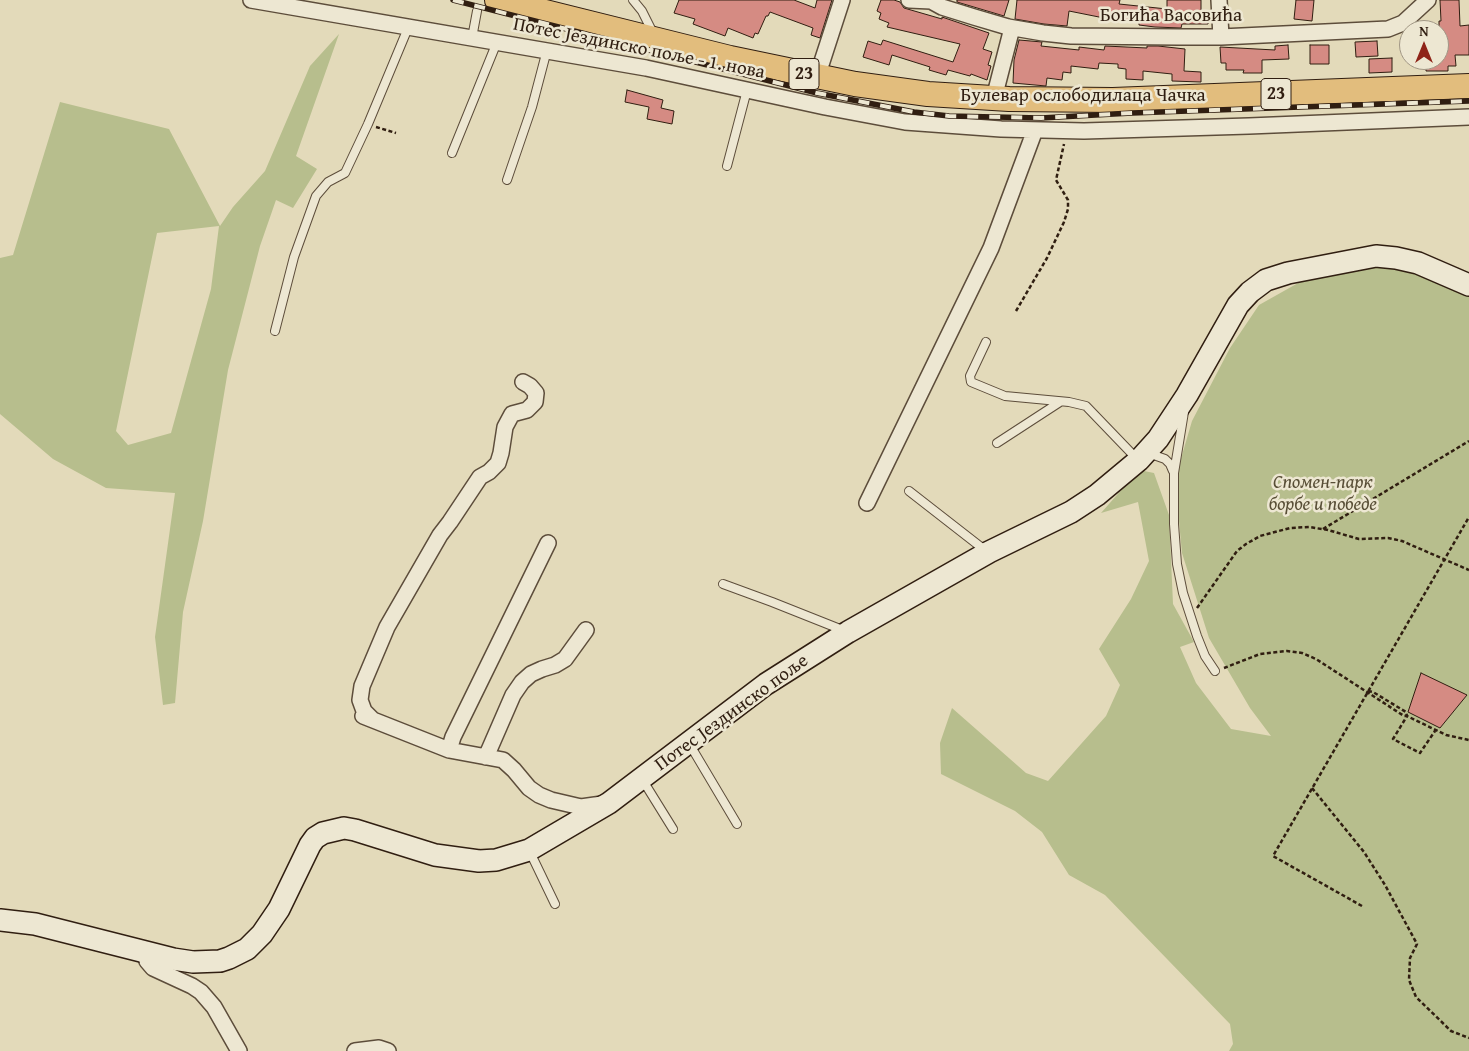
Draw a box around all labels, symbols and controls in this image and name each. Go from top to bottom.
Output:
street label: Богића Васовића [1100,5,1242,27]
street label: Потес Јездинско поље - 1. нова [511,13,767,85]
north arrow [1399,20,1449,70]
text: N [1419,21,1429,41]
road number: 23 [789,59,819,90]
road number: 23 [1261,78,1291,110]
street label: Булевар ослободилаца Чачка [960,85,1206,107]
park label: Спомен-парк борбе и победе [1269,472,1377,516]
street label: Потес Јездинско поље [651,650,813,776]

